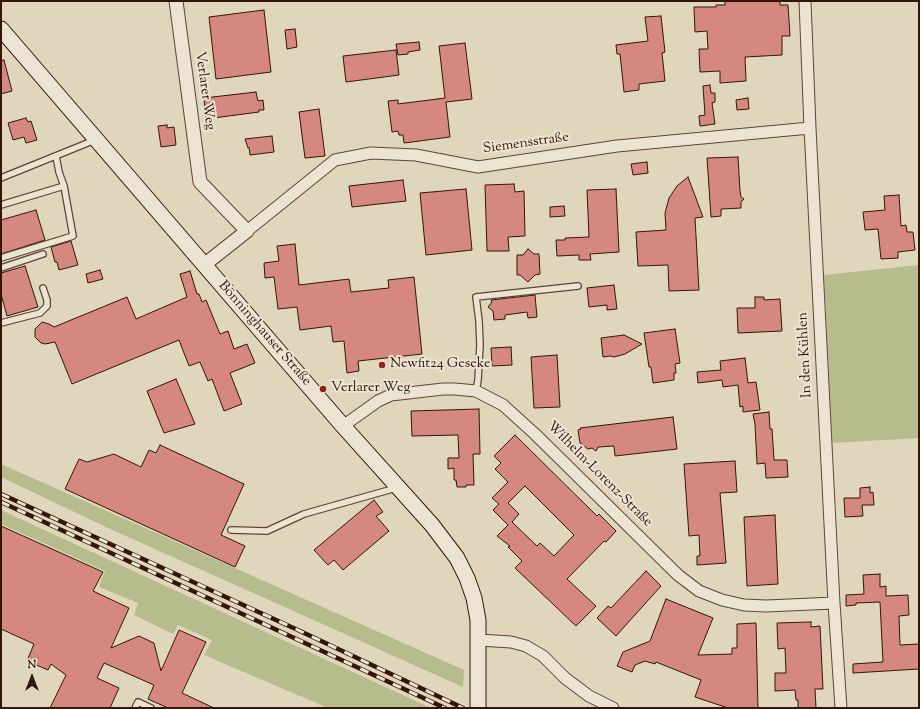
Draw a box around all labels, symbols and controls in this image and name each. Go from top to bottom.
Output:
street label: Verlarer Weg [190,51,218,131]
street label: Siemensstraße [482,130,570,158]
street label: Bönninghauser Straße [214,278,314,390]
street label: In den Kühlen [795,312,817,398]
place label: Newfit24 Geseke [390,357,491,373]
marker: Newfit24 Geseke [377,360,387,370]
place label: Verlarer Weg [331,381,410,397]
marker: Verlarer Weg [318,384,328,394]
street label: Wilhelm-Lorenz-Straße [543,419,655,531]
north arrow [12,657,52,697]
text: N [28,657,36,673]

